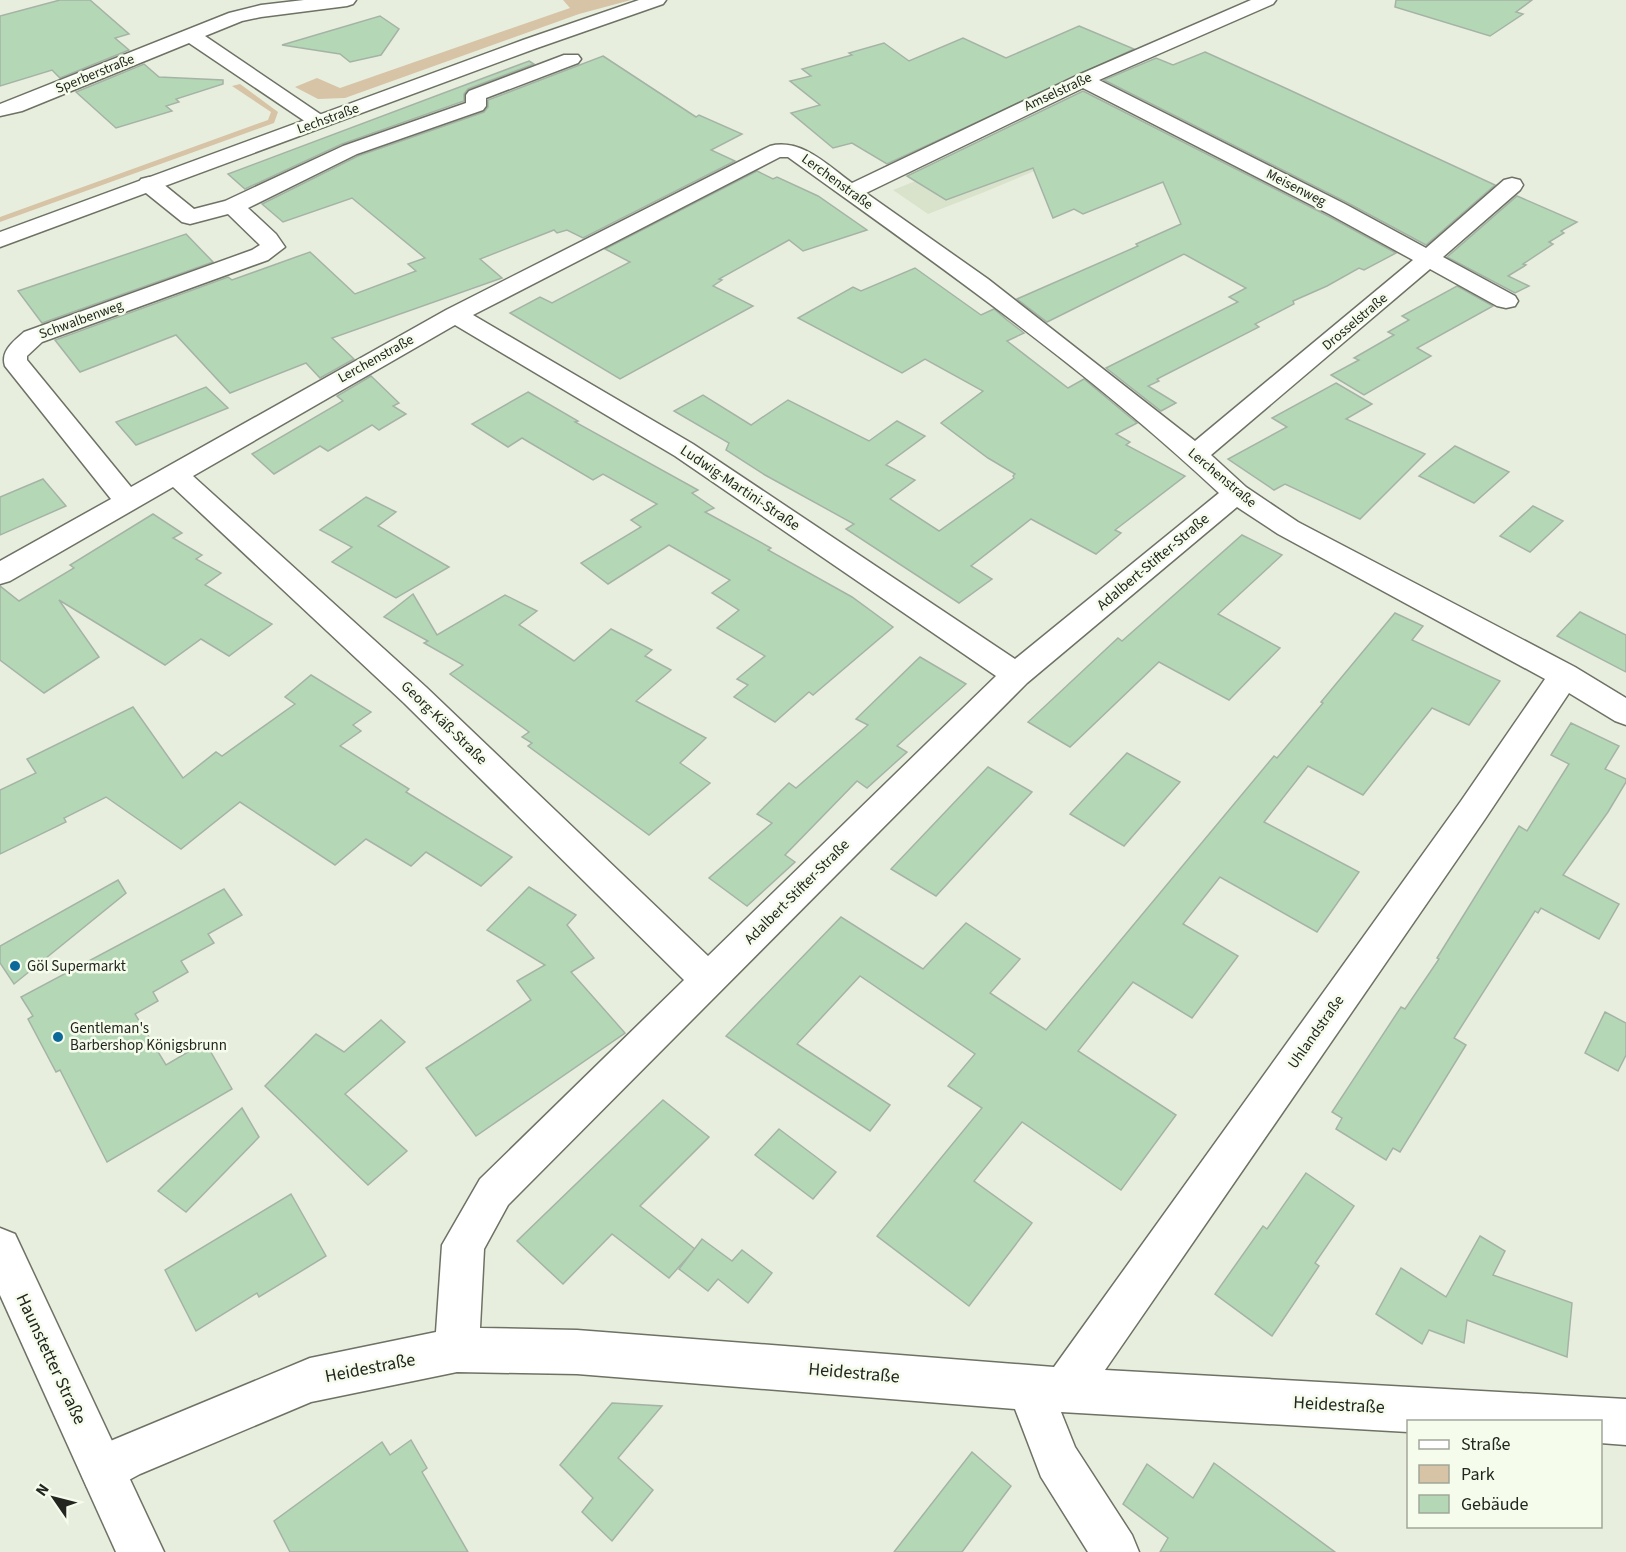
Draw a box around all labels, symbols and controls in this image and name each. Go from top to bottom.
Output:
street label: Sperberstraße [53,49,137,99]
street label: Amselstraße [1021,68,1095,116]
street label: Lechstraße [294,99,362,139]
street label: Lerchenstraße [797,149,877,215]
street label: Meisenweg [1263,164,1329,212]
street label: Drosselstraße [1318,289,1392,355]
street label: Schwalbenweg [36,296,126,344]
street label: Lerchenstraße [334,330,418,388]
street label: Ludwig-Martini-Straße [676,440,804,536]
street label: Lerchenstraße [1183,443,1261,513]
street label: Adalbert-Stifter-Straße [1092,509,1214,615]
street label: Georg-Käß-Straße [396,676,492,770]
street label: Adalbert-Stifter-Straße [740,835,854,949]
place label: Göl Supermarkt [27,956,126,977]
marker: Göl Supermarkt [8,959,22,973]
street label: Uhlandstraße [1283,991,1349,1073]
place label: Gentleman's Barbershop Königsbrunn [70,1018,227,1056]
marker: Gentleman's Barbershop Königsbrunn [51,1030,65,1044]
street label: Haunstetter Straße [10,1289,92,1429]
street label: Heidestraße [323,1347,417,1389]
street label: Heidestraße [807,1357,901,1389]
street label: Heidestraße [1293,1390,1385,1420]
legend [1407,1420,1602,1528]
text: Straße [1461,1432,1511,1457]
text: Park [1461,1462,1495,1487]
north arrow [24,1468,84,1528]
text: N [30,1479,55,1501]
text: Gebäude [1461,1492,1529,1517]

